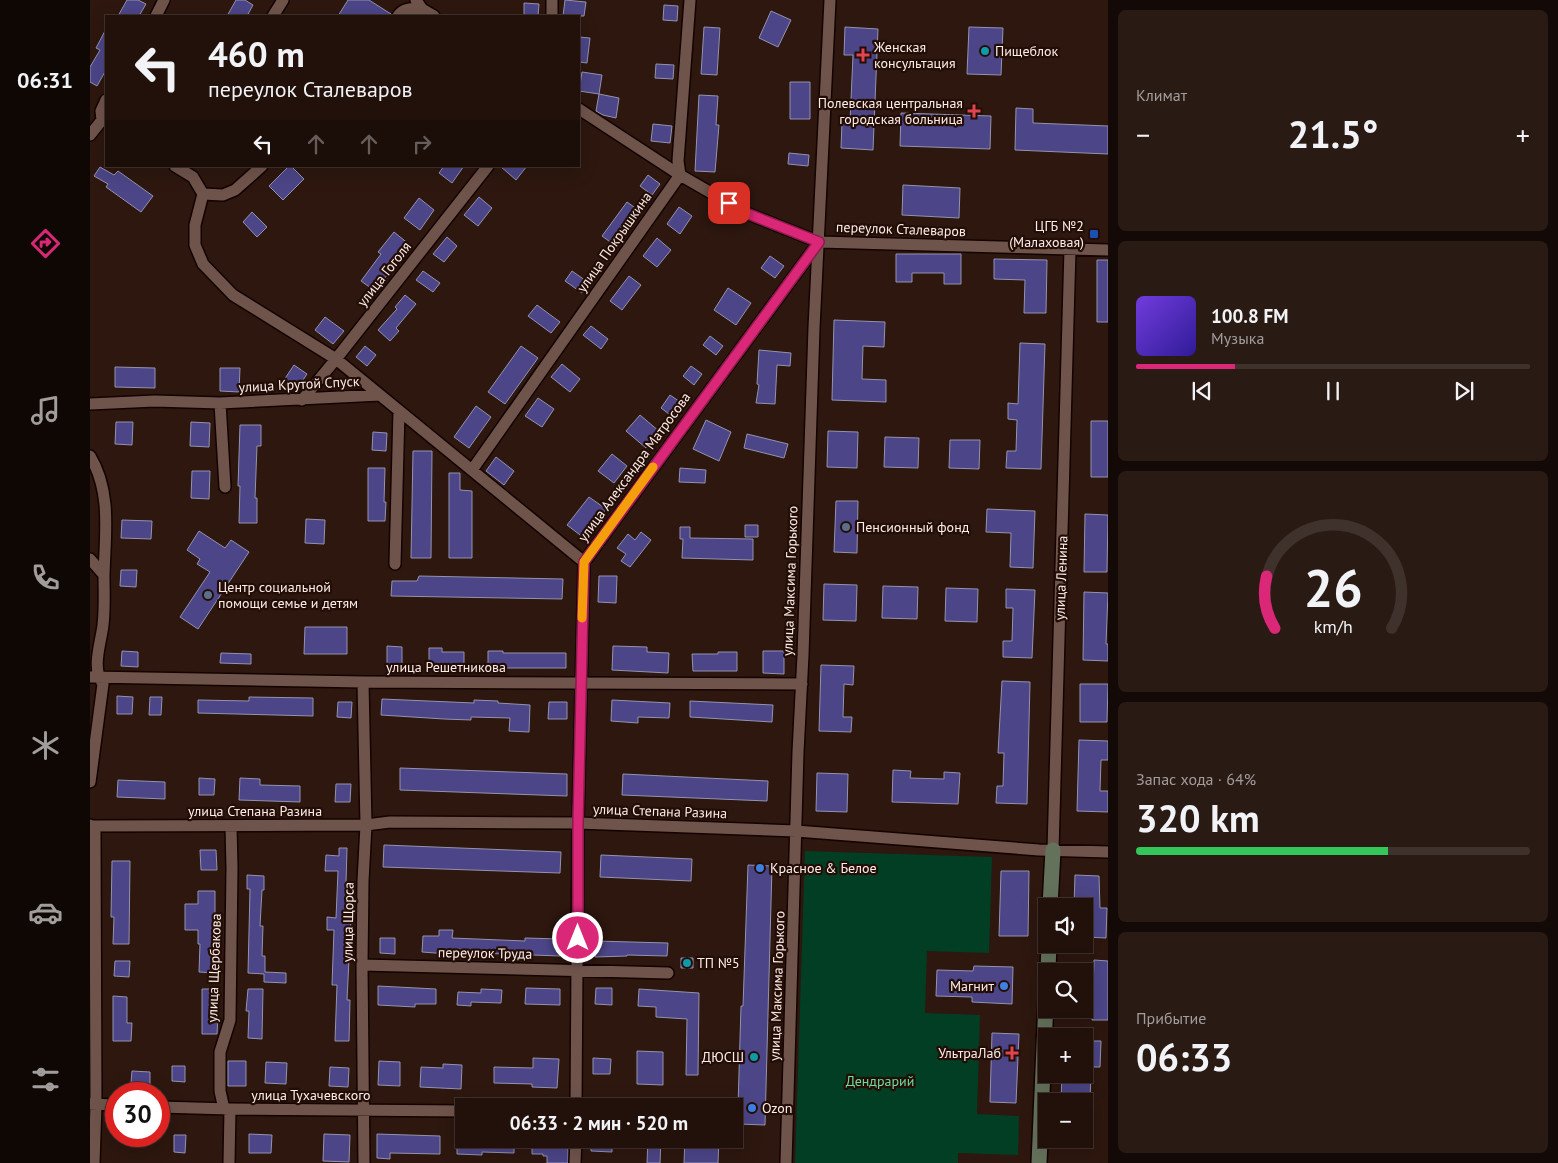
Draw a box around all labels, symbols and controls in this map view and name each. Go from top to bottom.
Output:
text: 460 m [208,31,305,77]
icon: left [125,35,190,100]
place label: Женская консультация [873,38,956,72]
place label: Пищеблок [995,42,1058,60]
marker: Пищеблок [979,45,991,57]
marker: Женская консультация [856,48,870,62]
text: 06:31 [17,66,73,94]
text: переулок Сталеваров [208,75,413,103]
text: Климат [1136,85,1187,105]
place label: Полевская центральная городская больница [818,94,963,128]
marker: Полевская центральная городская больница [967,104,981,118]
text: 21.5° [1288,109,1378,158]
text: − [1136,116,1150,153]
text: + [1516,116,1530,153]
icon: left [249,130,277,158]
icon: ahead [302,130,330,158]
icon: ahead [355,130,383,158]
icon: right [408,130,436,158]
pin [708,182,750,224]
street label: улица Покрышкина [573,188,655,296]
icon: arrive [715,189,743,217]
place label: ЦГБ №2 (Малаховая) [1009,217,1084,251]
street label: переулок Сталеваров [836,218,966,240]
icon: directions [28,226,63,261]
marker: ЦГБ №2 (Малаховая) [1088,228,1100,240]
street label: улица Гоголя [353,238,415,310]
text: 100.8 FM [1211,304,1288,328]
text: Музыка [1211,328,1264,348]
street label: улица Крутой Спуск [238,372,360,396]
icon: previous [1188,377,1216,405]
icon: pause [1319,377,1347,405]
icon: next [1450,377,1478,405]
street label: улица Александра Матросова [574,389,694,545]
icon: music [28,393,63,428]
street label: улица Максима Горького [778,506,802,656]
place label: Пенсионный фонд [856,518,970,536]
marker: Пенсионный фонд [840,521,852,533]
street label: улица Ленина [1051,535,1071,621]
text: 26 [1304,554,1362,621]
icon: phone [28,560,63,595]
place label: Центр социальной помощи семье и детям [218,578,358,612]
marker: Центр социальной помощи семье и детям [202,589,214,601]
text: km/h [1313,615,1353,638]
street label: улица Решетникова [386,658,506,676]
icon: climate [28,728,63,763]
text: Запас хода · 64% [1136,769,1256,789]
text: 320 km [1136,793,1260,842]
street label: улица Степана Разина [593,800,727,822]
street label: улица Степана Разина [188,802,322,820]
place label: Красное & Белое [770,859,877,877]
marker: Красное & Белое [754,862,766,874]
street label: улица Щорса [338,882,358,962]
icon: car [28,895,63,930]
map controls [1038,898,1093,1148]
button: sound [1038,898,1093,953]
position arrow [551,911,603,963]
street label: улица Максима Горького [765,911,789,1061]
street label: улица Щербакова [203,913,225,1023]
street label: переулок Труда [438,943,532,963]
place label: ТП №5 [697,954,740,972]
marker: ТП №5 [681,957,693,969]
button: search [1038,963,1093,1018]
place label: Магнит [950,977,994,995]
marker: Магнит [998,980,1010,992]
text: Прибытие [1136,1008,1206,1028]
button: + [1038,1028,1093,1083]
text: 06:33 [1136,1032,1232,1081]
place label: УльтраЛаб [938,1044,1001,1062]
marker: УльтраЛаб [1005,1046,1019,1060]
place label: ДЮСШ [702,1048,744,1066]
marker: ДЮСШ [748,1051,760,1063]
icon: filters [28,1062,63,1097]
park label: Дендрарий [846,1072,914,1090]
speed limit sign: 30 [105,1082,170,1147]
street label: улица Тухачевского [251,1086,371,1104]
button: − [1038,1093,1093,1148]
place label: Ozon [762,1099,792,1117]
marker: Ozon [746,1102,758,1114]
text: 06:33 · 2 мин · 520 m [510,1111,688,1135]

